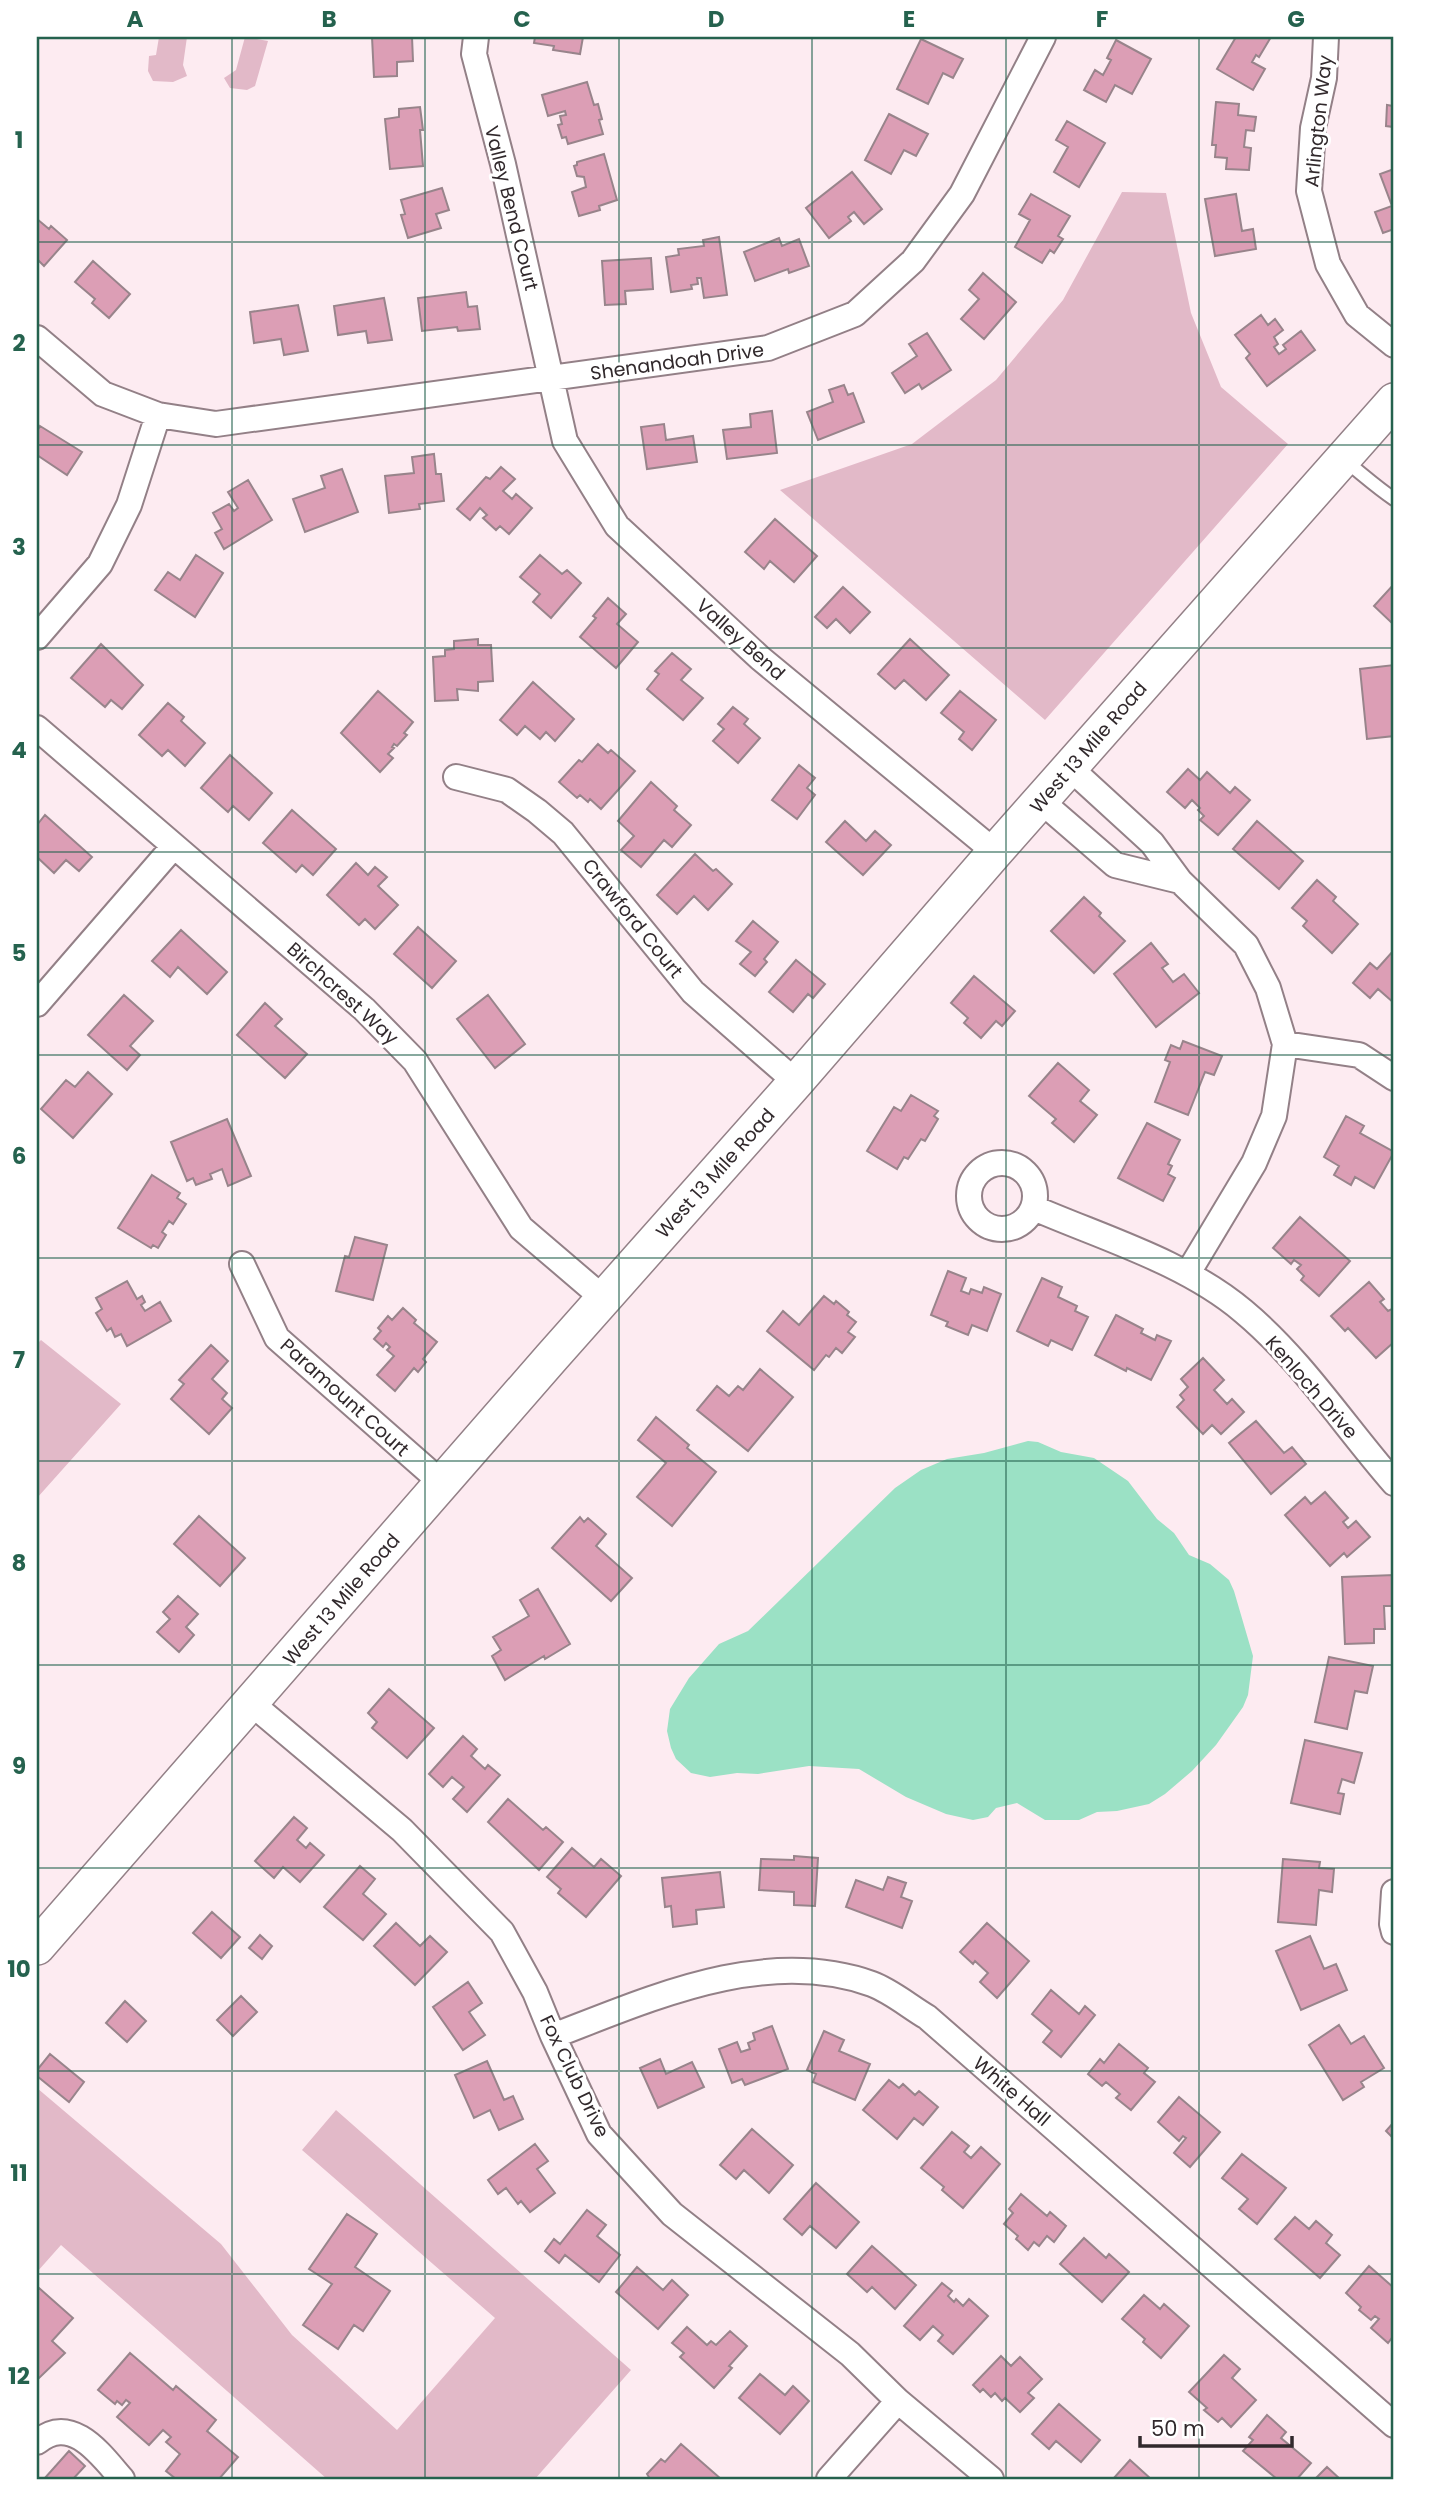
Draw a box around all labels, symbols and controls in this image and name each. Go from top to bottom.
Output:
text: A [127,3,144,35]
text: B [321,3,337,35]
text: C [513,3,531,35]
text: D [708,3,724,35]
text: E [903,3,915,35]
text: F [1096,3,1108,35]
text: G [1287,3,1305,35]
street label: Arlington Way [1298,53,1339,188]
street label: Valley Bend Court [478,123,545,293]
text: 1 [15,124,23,156]
text: 2 [12,327,26,359]
street label: Shenandoah Drive [589,336,766,387]
text: 3 [12,531,26,563]
street label: Valley Bend [690,592,791,687]
street label: West 13 Mile Road [1024,676,1153,819]
text: 4 [11,734,27,766]
street label: Crawford Court [576,853,689,984]
street label: Birchcrest Way [281,936,404,1051]
text: 5 [12,937,26,969]
street label: West 13 Mile Road [650,1102,781,1244]
text: 6 [12,1140,26,1172]
street label: Kenloch Drive [1259,1330,1364,1445]
street label: Paramount Court [274,1332,415,1463]
text: 7 [13,1344,25,1376]
street label: West 13 Mile Road [277,1528,406,1671]
text: 8 [12,1547,26,1579]
text: 9 [12,1750,26,1782]
text: 10 [7,1953,31,1985]
street label: Fox Club Drive [533,2011,616,2142]
street label: White Hall [967,2050,1056,2133]
text: 11 [10,2157,28,2189]
text: 12 [8,2360,30,2392]
scale bar [1140,2404,1293,2448]
text: 50 m [1151,2414,1205,2443]

